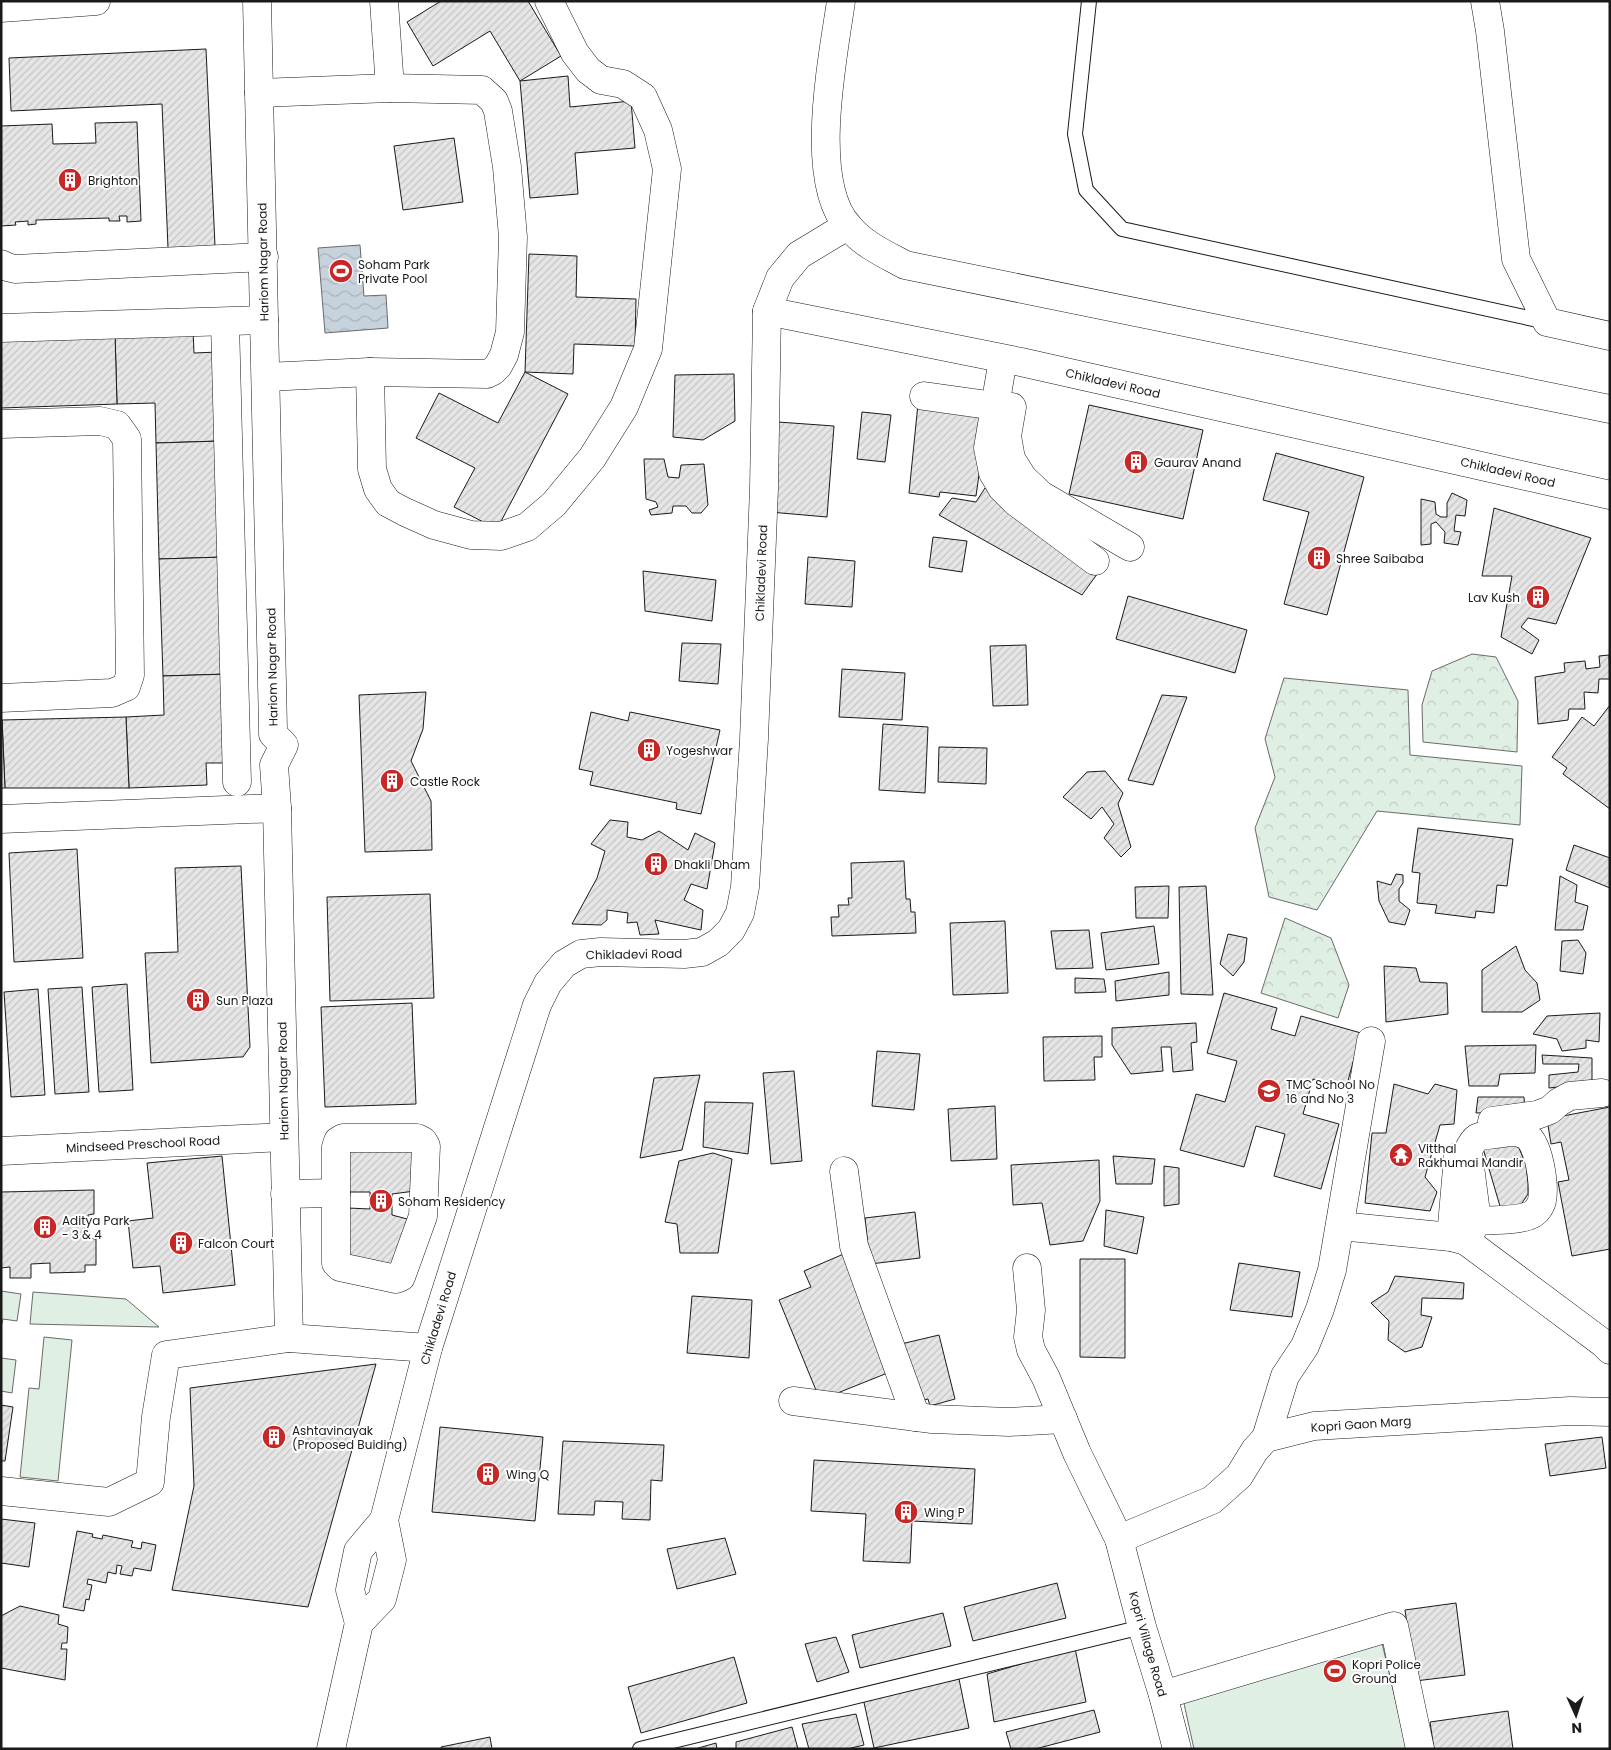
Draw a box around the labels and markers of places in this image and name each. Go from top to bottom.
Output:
building icon: Brighton [57,167,83,193]
place label: Brighton [88,172,138,189]
place label: Soham Park Private Pool [358,256,431,287]
sports icon: Soham Park Private Pool [328,258,354,284]
building icon: Gaurav Anand [1123,449,1149,475]
place label: Gaurav Anand [1154,454,1241,471]
building icon: Shree Saibaba [1306,545,1332,571]
place label: Shree Saibaba [1336,550,1424,567]
building icon: Lav Kush [1525,584,1551,610]
place label: Lav Kush [1468,589,1520,606]
building icon: Yogeshwar [636,737,662,763]
place label: Yogeshwar [666,742,733,759]
building icon: Castle Rock [379,768,405,794]
place label: Castle Rock [410,773,481,790]
building icon: Dhakli Dham [643,851,669,877]
place label: Dhakli Dham [674,856,750,873]
building icon: Sun Plaza [185,987,211,1013]
place label: Sun Plaza [216,992,273,1009]
place label: TMC School No 16 and No 3 [1286,1076,1375,1107]
school or university icon: TMC School No 16 and No 3 [1256,1078,1282,1104]
place label: Vitthal Rakhumai Mandir [1418,1140,1524,1171]
temple icon: Vitthal Rakhumai Mandir [1388,1142,1414,1168]
building icon: Soham Residency [368,1188,394,1214]
place label: Soham Residency [398,1193,506,1210]
place label: Aditya Park - 3 & 4 [62,1212,130,1243]
building icon: Aditya Park - 3 & 4 [32,1214,58,1240]
building icon: Falcon Court [168,1230,194,1256]
place label: Falcon Court [198,1235,274,1252]
place label: Ashtavinayak (Proposed Buiding) [292,1422,408,1453]
building icon: Ashtavinayak (Proposed Buiding) [261,1424,287,1450]
building icon: Wing Q [475,1461,501,1487]
place label: Wing Q [506,1466,550,1483]
building icon: Wing P [893,1499,919,1525]
place label: Wing P [924,1504,965,1521]
place label: Kopri Police Ground [1352,1656,1421,1687]
sports icon: Kopri Police Ground [1322,1658,1348,1684]

